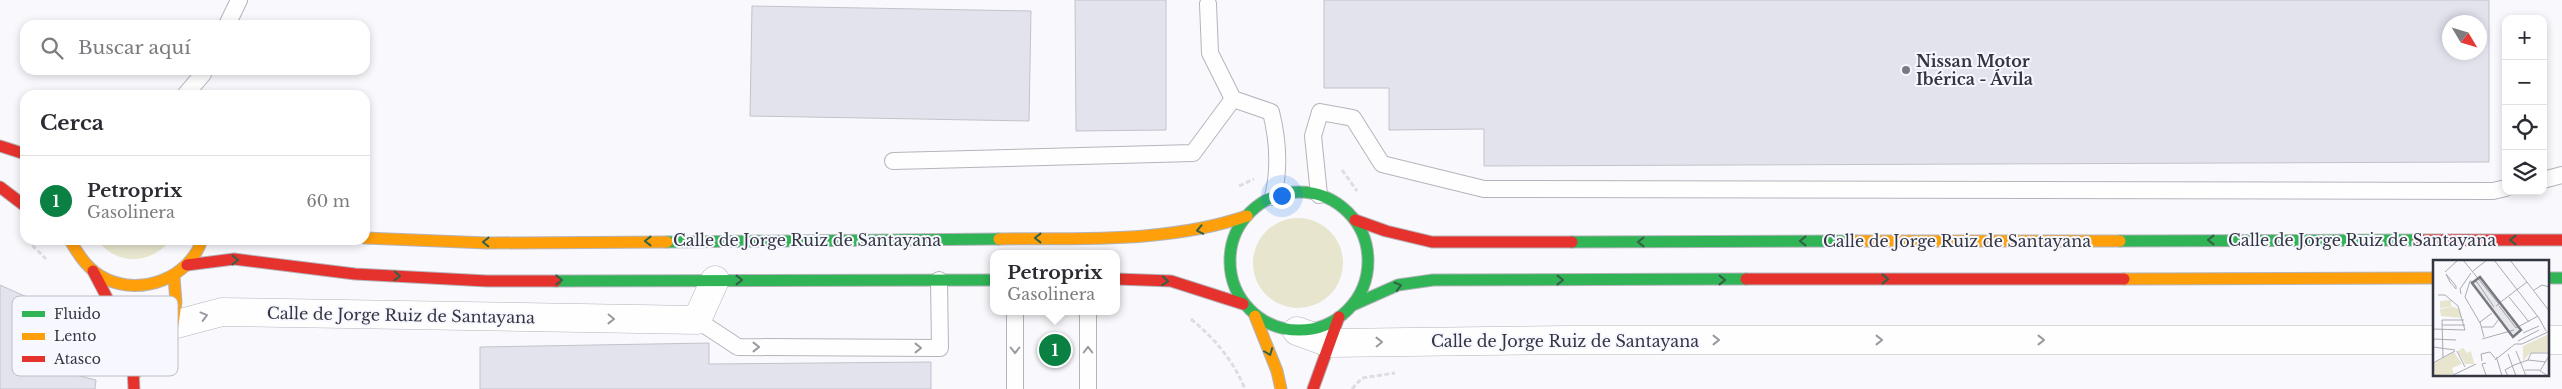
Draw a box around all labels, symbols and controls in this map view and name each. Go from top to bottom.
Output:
north arrow [2442,15,2487,60]
map controls [2502,15,2547,195]
button: + [2502,15,2547,60]
search box [20,20,370,75]
icon: search [38,34,66,62]
text: Buscar aquí [78,36,191,59]
place label: Nissan Motor Ibérica - Ávila [1916,51,2033,89]
button: − [2502,60,2547,105]
marker: Nissan Motor Ibérica - Ávila [1900,64,1912,76]
button: locate [2502,105,2547,150]
text: Cerca [40,110,104,136]
button: layers [2502,150,2547,195]
text: Petroprix [87,179,182,202]
your location [1269,183,1295,209]
text: 1 [53,191,59,211]
text: 60 m [307,191,350,211]
text: Gasolinera [87,202,175,222]
one-way arrow [1196,224,1205,235]
street label: Calle de Jorge Ruiz de Santayana [673,230,941,250]
street label: Calle de Jorge Ruiz de Santayana [2228,230,2496,250]
street label: Calle de Jorge Ruiz de Santayana [1823,231,2091,251]
one-way arrow [1034,233,1042,243]
one-way arrow [2207,235,2214,245]
one-way arrow [2509,235,2517,245]
one-way arrow [644,236,652,246]
one-way arrow [1799,236,1807,247]
one-way arrow [481,237,489,248]
one-way arrow [1637,237,1644,247]
popup [990,250,1120,315]
one-way arrow [232,255,239,265]
inset map [2433,260,2550,376]
text: Petroprix [1007,261,1103,284]
one-way arrow [393,271,401,282]
one-way arrow [1881,274,1889,284]
one-way arrow [556,275,563,285]
one-way arrow [736,275,743,285]
one-way arrow [1556,275,1564,285]
one-way arrow [1718,275,1726,285]
one-way arrow [1161,276,1169,287]
one-way arrow [1393,282,1402,292]
text: Gasolinera [1007,284,1095,304]
legend [12,296,178,376]
street label: Calle de Jorge Ruiz de Santayana [267,303,535,327]
text: Fluido [54,305,101,323]
one-way arrow [199,312,208,322]
one-way arrow [608,314,615,324]
text: Lento [54,327,96,345]
pin: 1 [1039,331,1071,369]
street label: Calle de Jorge Ruiz de Santayana [1431,331,1699,351]
one-way arrow [1712,335,1720,345]
one-way arrow [1875,335,1883,345]
one-way arrow [2038,335,2045,345]
one-way arrow [1375,337,1383,347]
one-way arrow [752,342,760,352]
one-way arrow [915,343,923,353]
one-way arrow [1010,346,1020,354]
one-way arrow [1083,346,1093,354]
one-way arrow [1263,347,1273,356]
text: Atasco [53,350,101,368]

